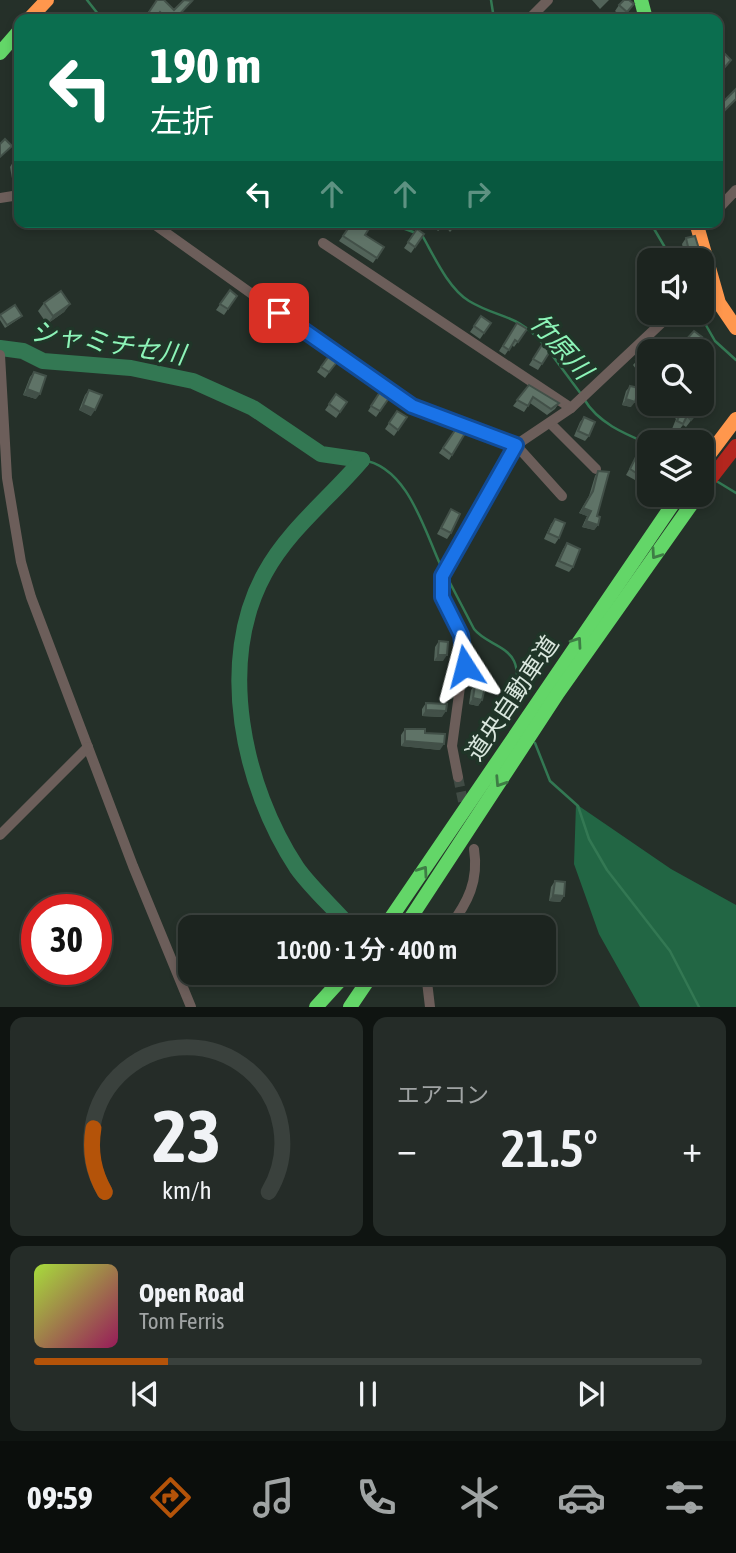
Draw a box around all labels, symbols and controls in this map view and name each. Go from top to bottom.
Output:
text: 190 m [150,37,261,93]
icon: left [35,42,126,133]
text: 左折 [150,102,214,139]
icon: left [240,175,278,213]
icon: ahead [313,175,351,213]
icon: ahead [386,175,424,213]
icon: right [459,175,497,213]
map controls [637,248,714,507]
button: sound [637,248,714,325]
pin [249,283,309,343]
icon: arrive [260,294,298,332]
water label: 竹原川 [524,307,600,387]
water label: シャミチセ川 [29,316,190,370]
button: search [637,339,714,416]
button: layers [637,430,714,507]
one-way arrow [652,546,664,559]
position arrow [428,629,502,703]
street label: 道央自動車道 [461,631,563,765]
one-way arrow [569,637,581,650]
one-way arrow [496,774,508,787]
one-way arrow [415,866,427,879]
speed limit sign: 30 [21,894,112,985]
text: 10:00 · 1 分 · 400 m [277,935,457,965]
text: エアコン [397,1082,489,1108]
text: 23 [152,1095,221,1178]
text: 21.5° [501,1118,598,1178]
text: − [397,1127,417,1170]
text: + [682,1127,702,1170]
text: km/h [162,1176,211,1204]
text: Open Road [139,1278,244,1308]
text: Tom Ferris [139,1308,224,1334]
icon: previous [126,1375,164,1413]
icon: pause [349,1375,387,1413]
icon: next [572,1375,610,1413]
icon: directions [146,1473,195,1522]
icon: music [249,1473,298,1522]
icon: phone [352,1473,401,1522]
icon: climate [455,1473,504,1522]
icon: car [557,1473,606,1522]
icon: filters [660,1473,709,1522]
text: 09:59 [27,1479,93,1516]

